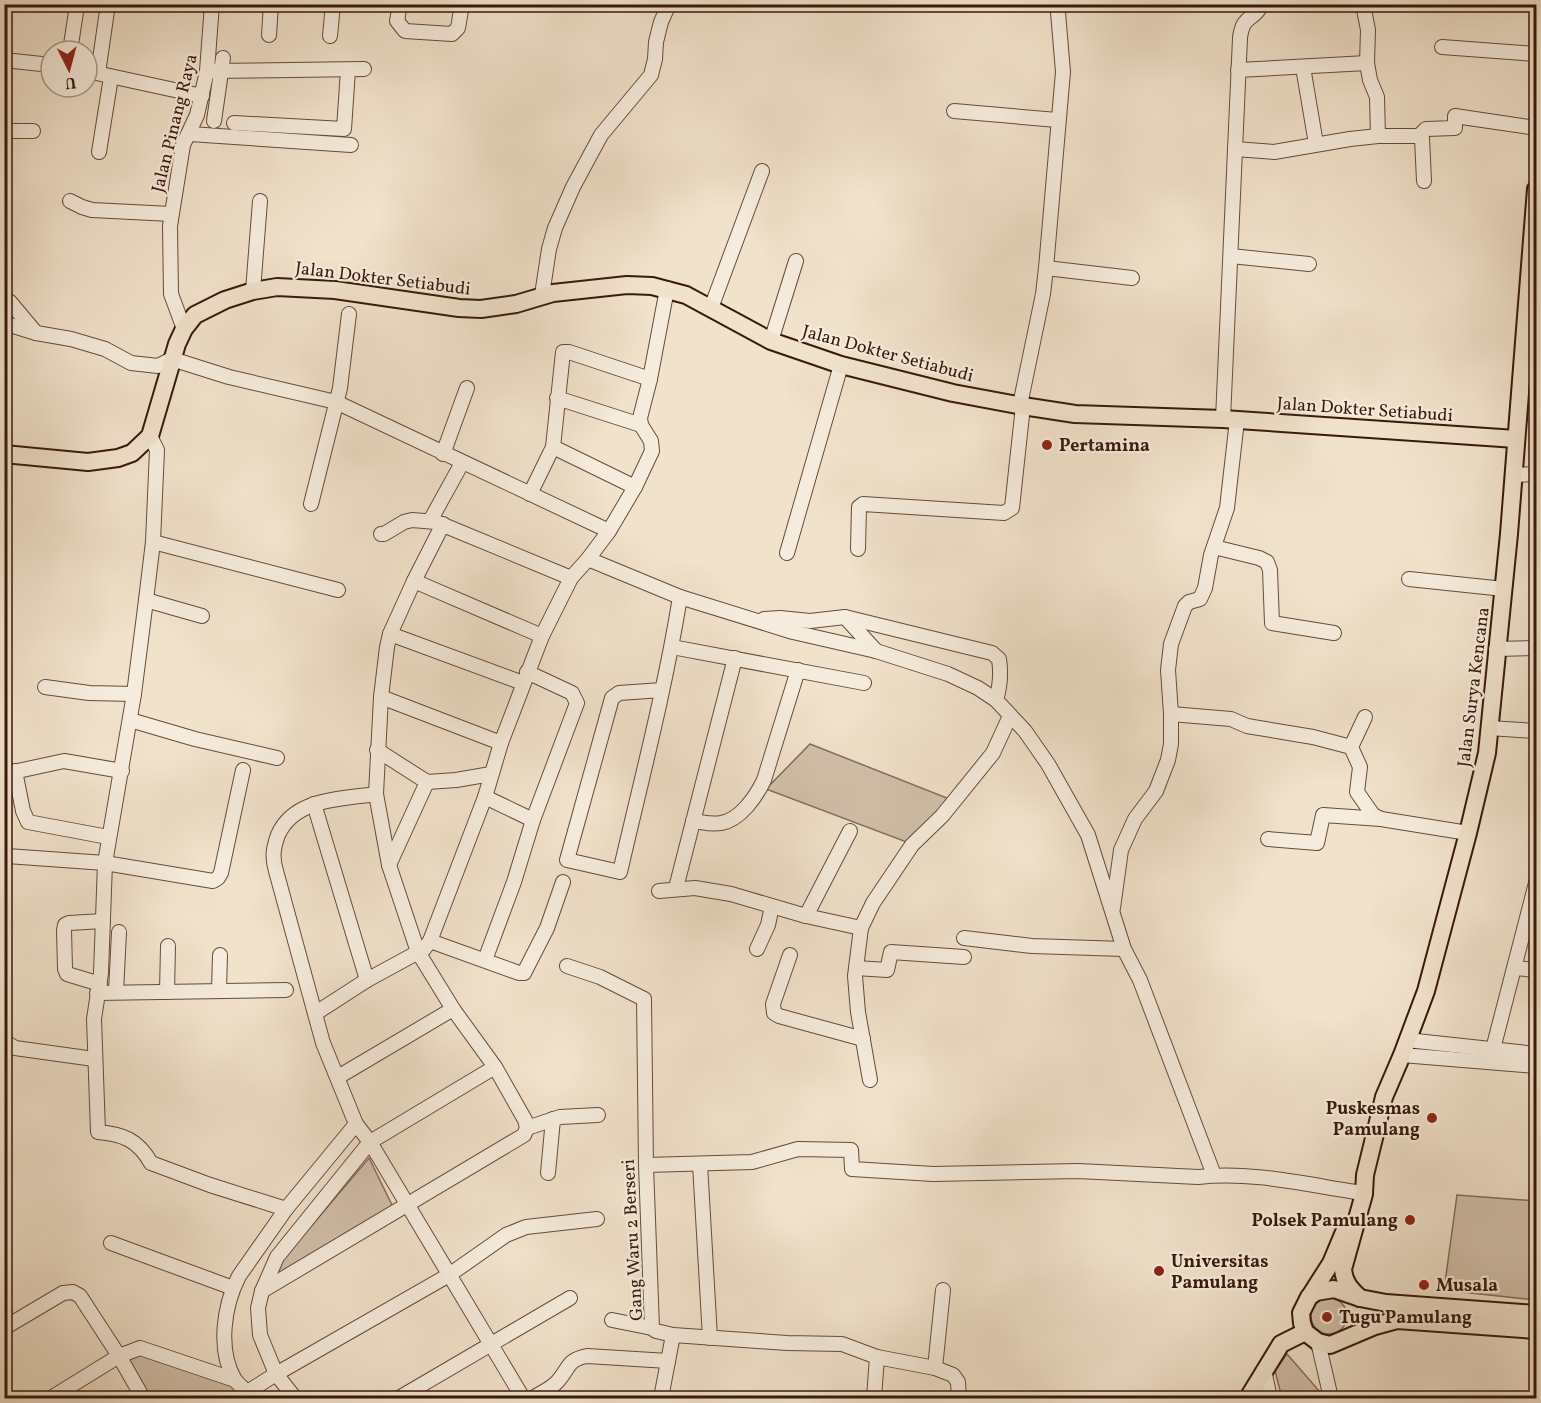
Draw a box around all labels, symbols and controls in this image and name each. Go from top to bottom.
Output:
north arrow [39,39,99,99]
street label: Jalan Pinang Raya [146,51,205,195]
text: U [64,70,77,93]
street label: Jalan Dokter Setiabudi [294,256,472,303]
street label: Jalan Dokter Setiabudi [799,320,976,389]
street label: Jalan Dokter Setiabudi [1276,392,1454,429]
place label: Pertamina [1059,434,1150,459]
marker: Pertamina [1040,438,1054,452]
street label: Jalan Surya Kencana [1452,606,1497,769]
place label: Puskesmas Pamulang [1326,1097,1420,1143]
marker: Puskesmas Pamulang [1425,1111,1439,1125]
street label: Gang Waru 2 Berseri [617,1158,650,1321]
place label: Polsek Pamulang [1251,1209,1398,1234]
marker: Polsek Pamulang [1403,1213,1417,1227]
place label: Universitas Pamulang [1171,1250,1268,1296]
marker: Universitas Pamulang [1152,1264,1166,1278]
place label: Musala [1436,1274,1498,1299]
marker: Musala [1417,1278,1431,1292]
place label: Tugu Pamulang [1339,1306,1472,1331]
marker: Tugu Pamulang [1320,1310,1334,1324]

